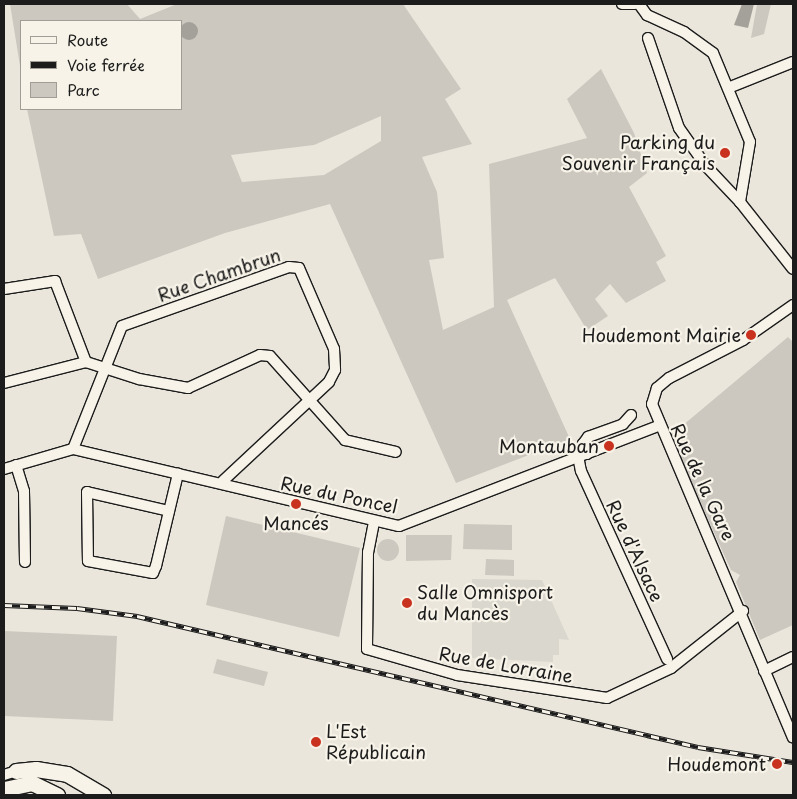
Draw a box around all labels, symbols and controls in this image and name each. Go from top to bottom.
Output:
legend [20,20,182,110]
text: Route [67,28,108,51]
text: Voie ferrée [67,53,145,76]
text: Parc [67,78,100,101]
place label: Parking du Souvenir Français [562,132,715,174]
marker: Parking du Souvenir Français [719,147,731,159]
street label: Rue Chambrun [154,244,284,306]
place label: Houdemont Mairie [581,324,741,346]
marker: Houdemont Mairie [745,329,757,341]
street label: Rue de la Gare [666,419,740,545]
place label: Montauban [499,435,599,457]
marker: Montauban [603,440,615,452]
street label: Rue du Poncel [278,472,400,518]
street label: Rue d'Alsace [602,496,668,606]
marker: Mancés [290,498,302,510]
place label: Mancés [263,512,329,534]
place label: Salle Omnisport du Mancès [417,582,555,624]
marker: Salle Omnisport du Mancès [401,597,413,609]
street label: Rue de Lorraine [436,642,576,688]
place label: L'Est Républicain [326,721,426,764]
marker: L'Est Républicain [310,736,322,748]
place label: Houdemont [667,753,766,775]
marker: Houdemont [770,757,784,771]

